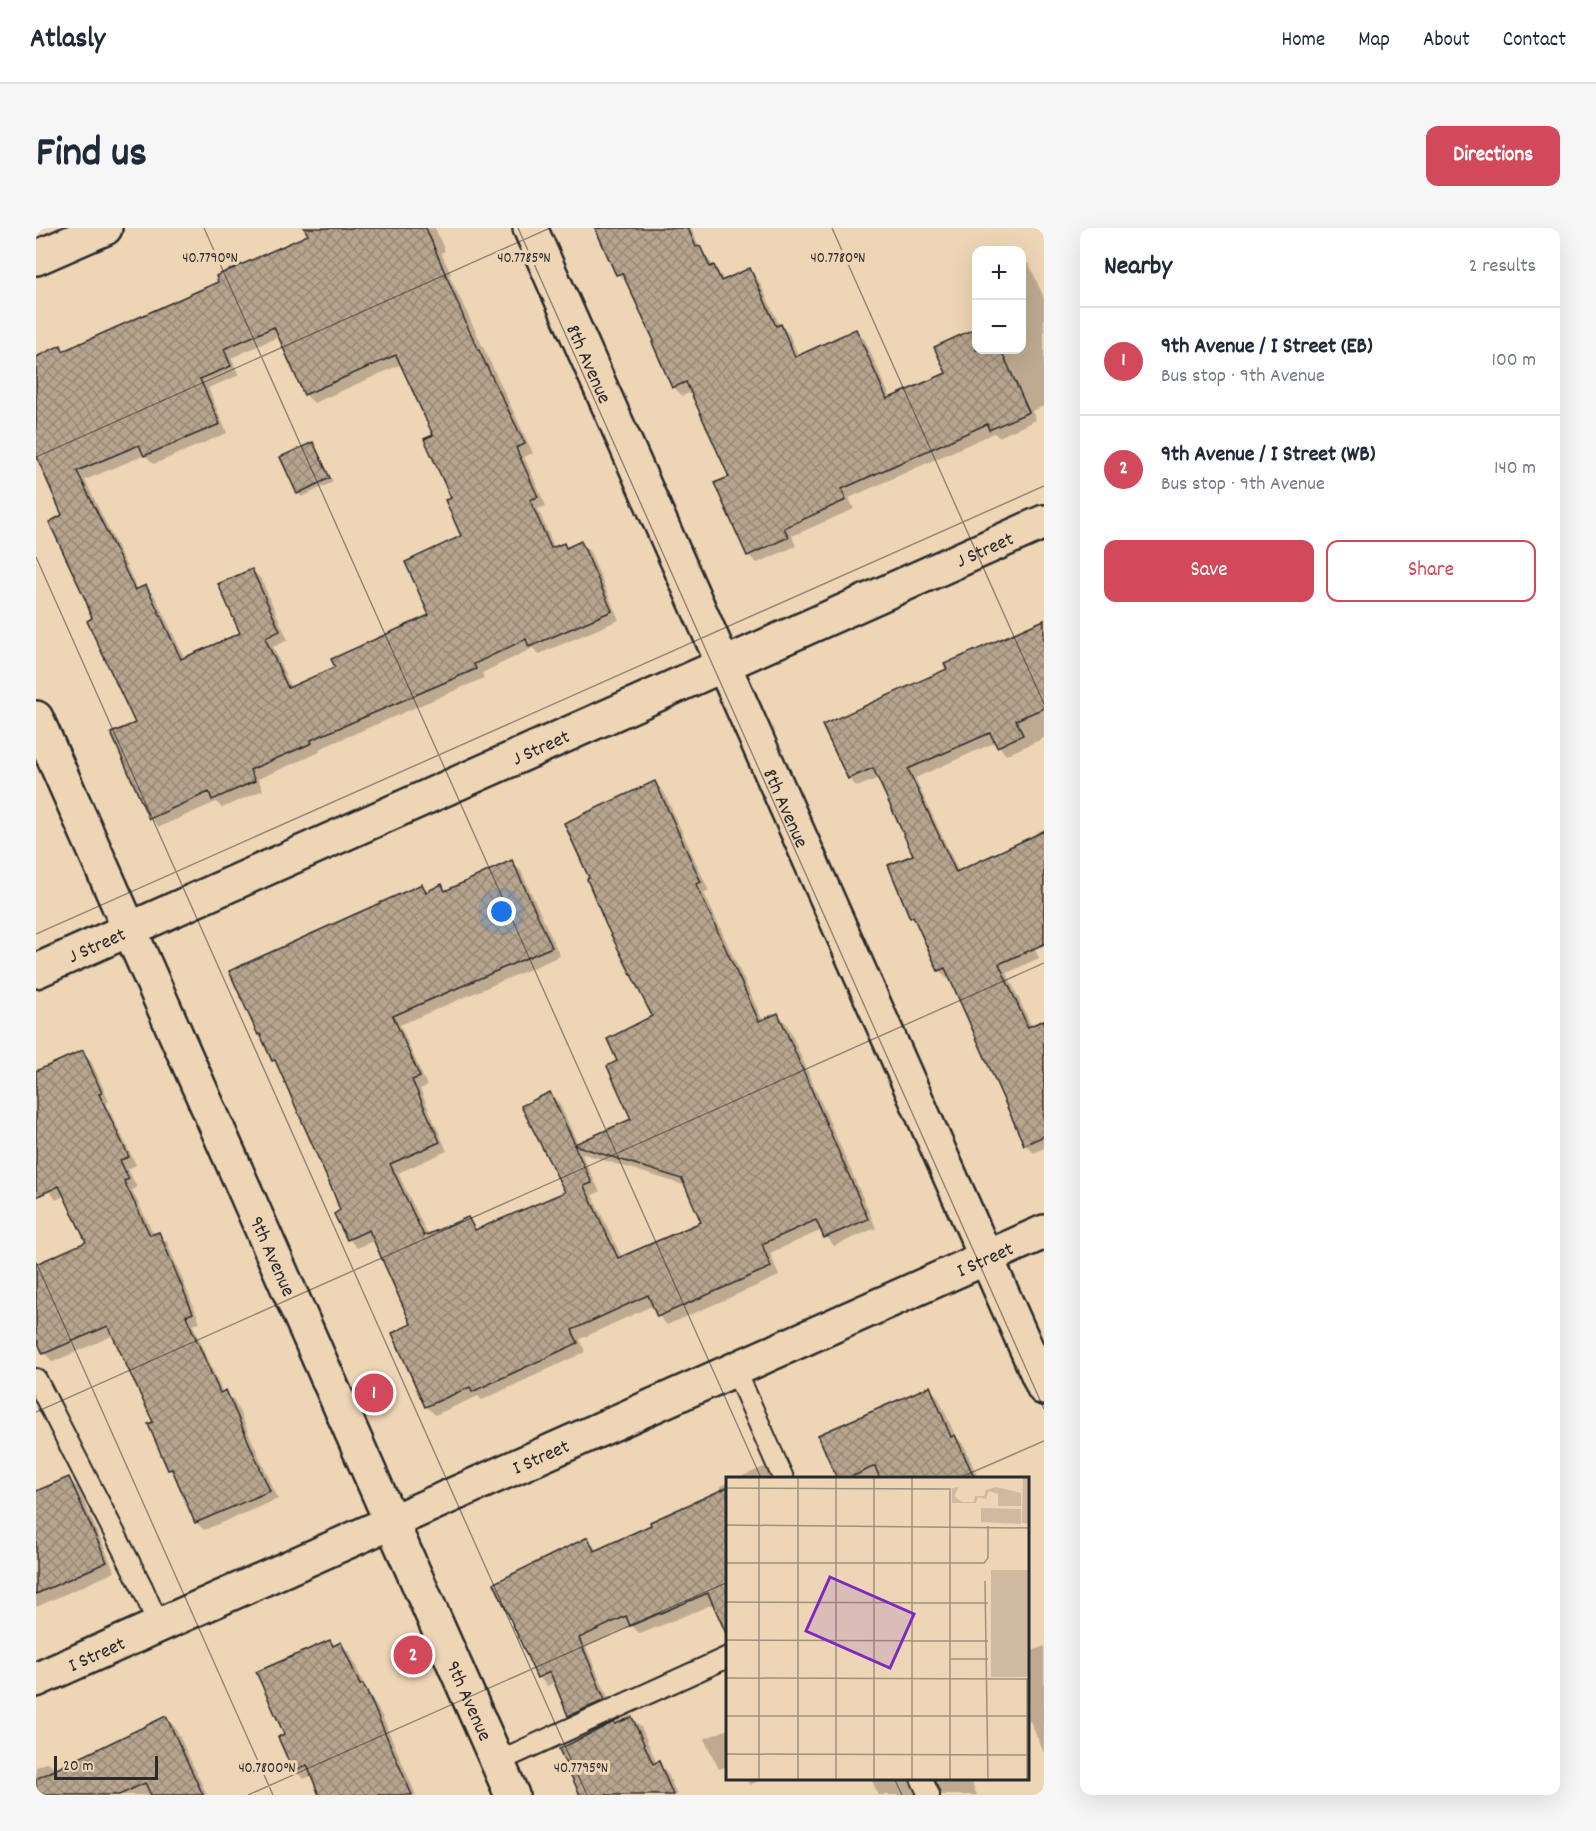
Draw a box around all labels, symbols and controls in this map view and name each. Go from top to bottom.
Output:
text: Atlasly [30,21,105,61]
text: Home [1281,26,1325,56]
text: Map [1358,26,1390,56]
text: About [1423,26,1470,56]
text: Contact [1503,26,1566,56]
text: Find us [36,126,147,186]
button: Directions [1426,126,1560,186]
map controls [972,246,1026,354]
button: + [972,246,1026,300]
text: 40.7790°N [182,248,238,270]
text: 40.7785°N [497,248,551,270]
text: 40.7780°N [811,248,865,270]
text: Nearby [1104,249,1172,286]
text: 2 results [1469,253,1536,281]
button: − [972,300,1026,354]
street label: 8th Avenue [557,320,617,409]
text: 9th Avenue / I Street (EB) [1161,332,1373,363]
text: 1 [1121,347,1126,375]
text: 100 m [1492,347,1536,375]
text: Bus stop · 9th Avenue [1161,363,1325,391]
text: 9th Avenue / I Street (WB) [1161,440,1375,471]
text: 2 [1119,455,1128,483]
text: 140 m [1494,455,1536,483]
text: Bus stop · 9th Avenue [1161,471,1325,499]
street label: J Street [952,526,1019,576]
button: Save [1104,540,1314,602]
button: Share [1326,540,1536,602]
street label: J Street [508,724,575,774]
street label: 8th Avenue [754,765,814,853]
your location [487,897,516,926]
street label: J Street [64,922,131,972]
street label: 9th Avenue [241,1212,301,1302]
street label: I Street [953,1236,1019,1286]
pin: 1 [354,1370,394,1416]
street label: I Street [509,1434,574,1483]
inset map [726,1477,1029,1780]
street label: I Street [65,1631,130,1681]
pin: 2 [394,1632,433,1678]
street label: 9th Avenue [437,1657,497,1746]
scale bar [54,1753,158,1780]
text: 20 m [63,1755,93,1778]
text: 40.7800°N [238,1758,296,1780]
text: 40.7795°N [554,1758,608,1780]

